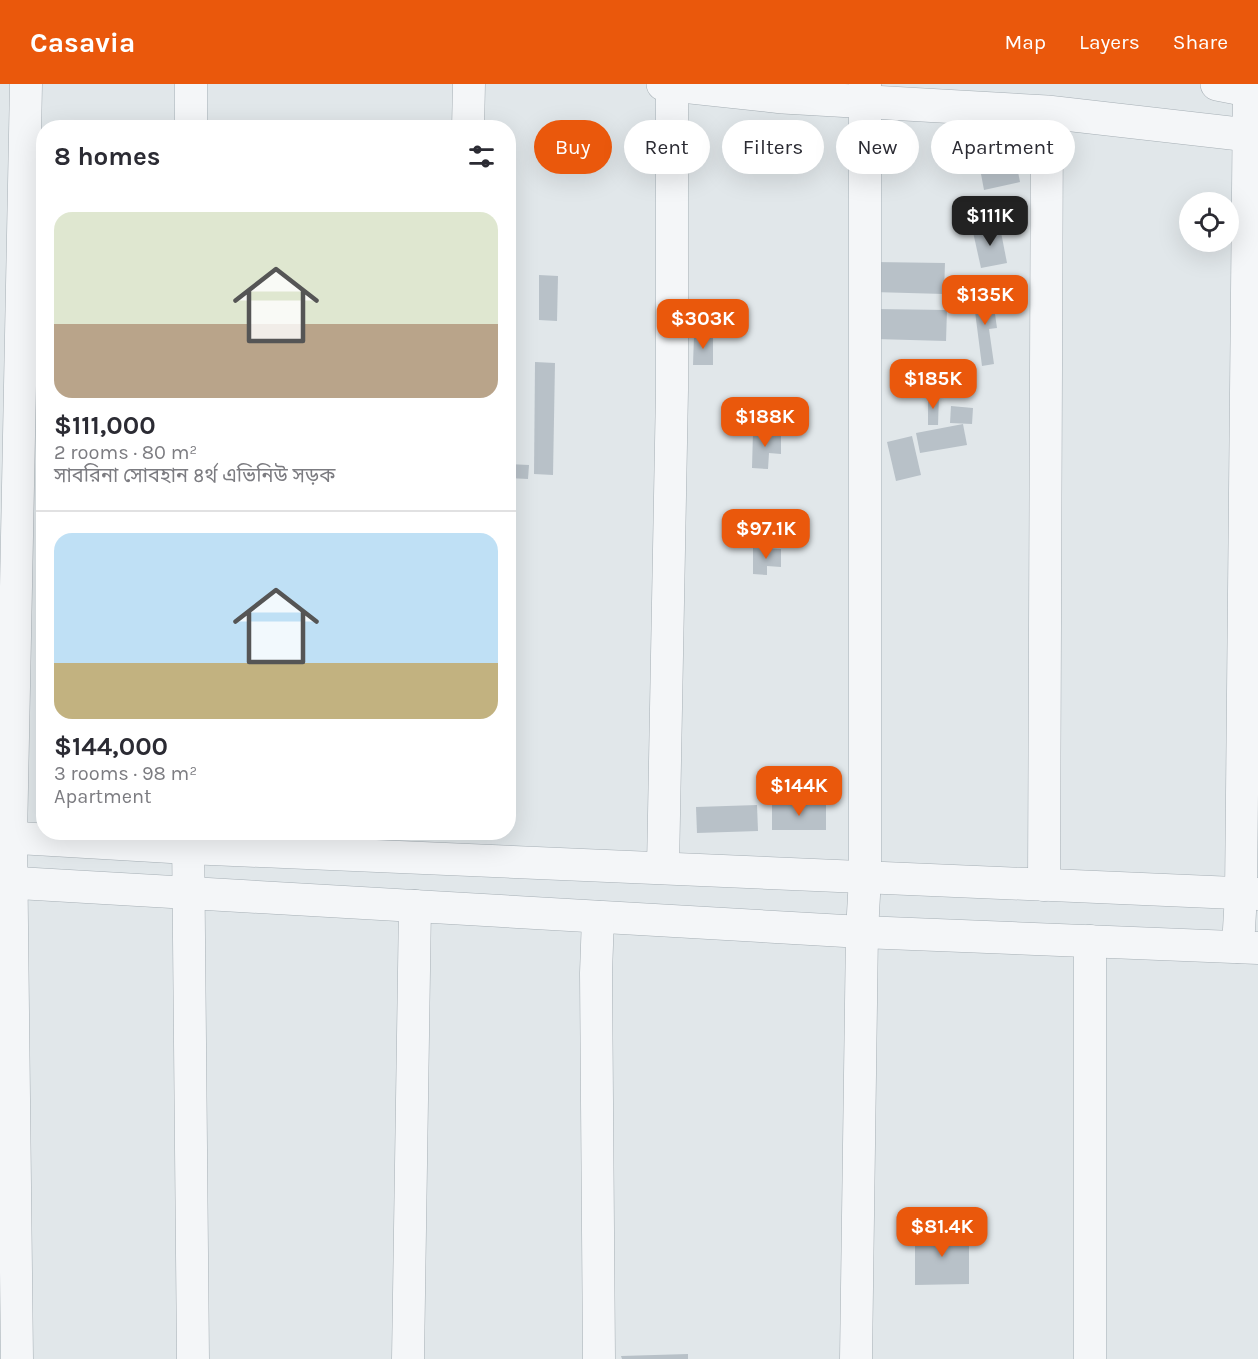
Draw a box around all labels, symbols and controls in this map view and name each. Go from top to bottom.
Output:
text: Casavia [30,26,135,59]
text: Map [1004,30,1046,54]
text: Layers [1079,30,1140,54]
text: Share [1173,30,1228,54]
chip: Buy [534,120,612,174]
chip: Rent [624,120,710,174]
chip: Filters [722,120,824,174]
chip: New [836,120,919,174]
chip: Apartment [931,120,1075,174]
icon: filters [465,140,498,173]
text: 8 homes [54,141,160,172]
map controls [1179,192,1239,252]
button: locate [1179,192,1239,252]
pin: $111K [948,196,1032,247]
text: $111K [966,204,1014,227]
icon: home [222,251,330,359]
pin: $135K [943,275,1027,326]
text: $135K [956,283,1014,306]
pin: $303K [661,299,745,350]
text: $303K [671,307,735,330]
pin: $185K [891,359,975,410]
text: $185K [904,367,962,390]
pin: $188K [723,397,807,448]
text: $188K [735,405,795,428]
text: $111,000 [54,410,156,441]
text: 2 rooms · 80 m² [54,441,197,464]
text: সাবরিনা সোবহান ৪র্থ এভিনিউ সড়ক [54,464,335,487]
pin: $97.1K [717,509,815,560]
text: $97.1K [736,517,796,540]
icon: home [222,572,330,680]
text: $144,000 [54,731,168,762]
text: 3 rooms · 98 m² [54,762,197,785]
pin: $144K [757,766,841,817]
text: $144K [770,774,828,797]
text: Apartment [54,785,152,808]
pin: $81.4K [893,1207,991,1258]
text: $81.4K [910,1215,974,1238]

